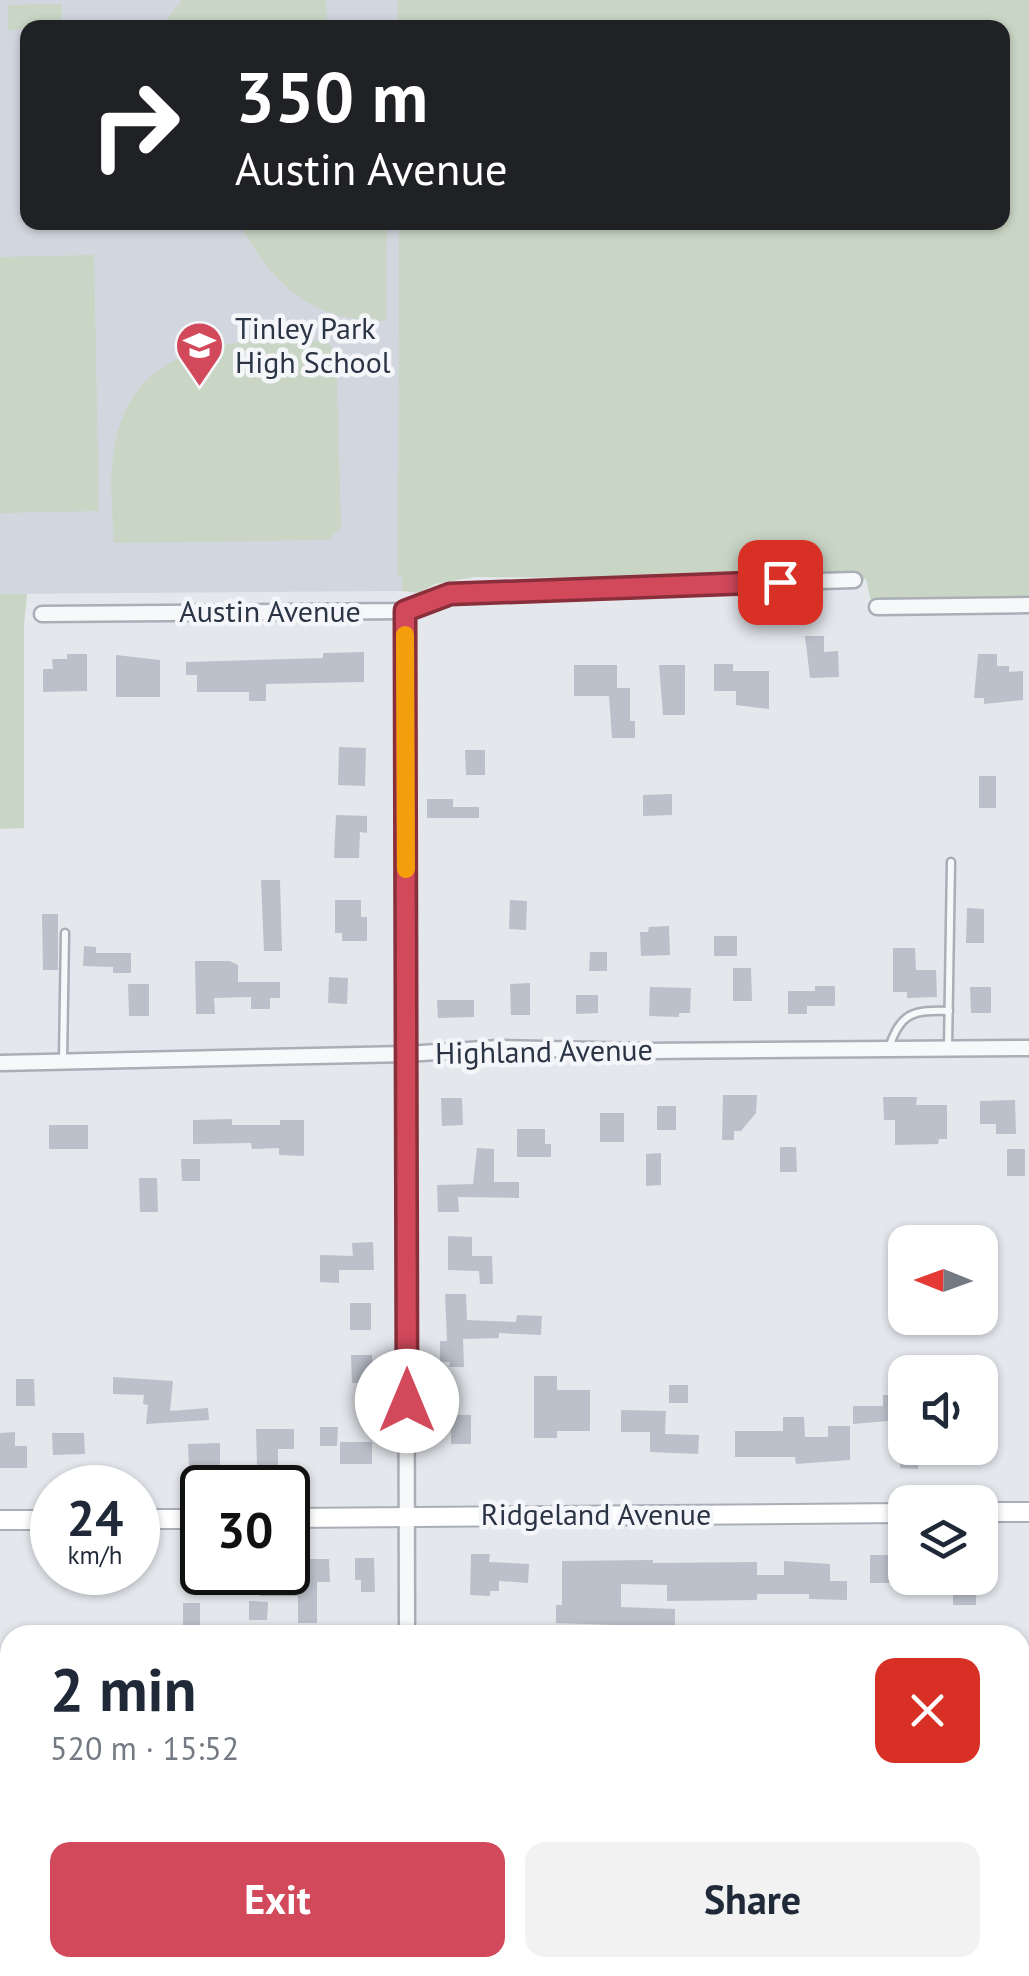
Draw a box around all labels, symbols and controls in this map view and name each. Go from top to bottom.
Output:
text: 350 m [235,51,428,141]
icon: right [70,60,200,190]
text: Austin Avenue [235,139,508,197]
place label: Tinley Park High School [235,308,391,381]
school or university icon: Tinley Park High School [174,320,226,388]
pin [738,540,823,625]
icon: arrive [753,555,808,610]
street label: Austin Avenue [179,591,361,630]
street label: Highland Avenue [435,1029,653,1072]
north arrow [888,1225,998,1335]
map controls [888,1225,998,1595]
position arrow [355,1349,459,1453]
button: sound [888,1355,998,1465]
speed limit sign: 30 [180,1465,310,1595]
text: 24 [67,1485,123,1550]
button: layers [888,1485,998,1595]
street label: Ridgeland Avenue [481,1494,711,1533]
text: km/h [68,1539,122,1571]
text: 2 min [50,1650,196,1728]
button: close [875,1658,980,1763]
text: 520 m · 15:52 [50,1727,239,1769]
button: Exit [50,1842,505,1957]
button: Share [525,1842,980,1957]

